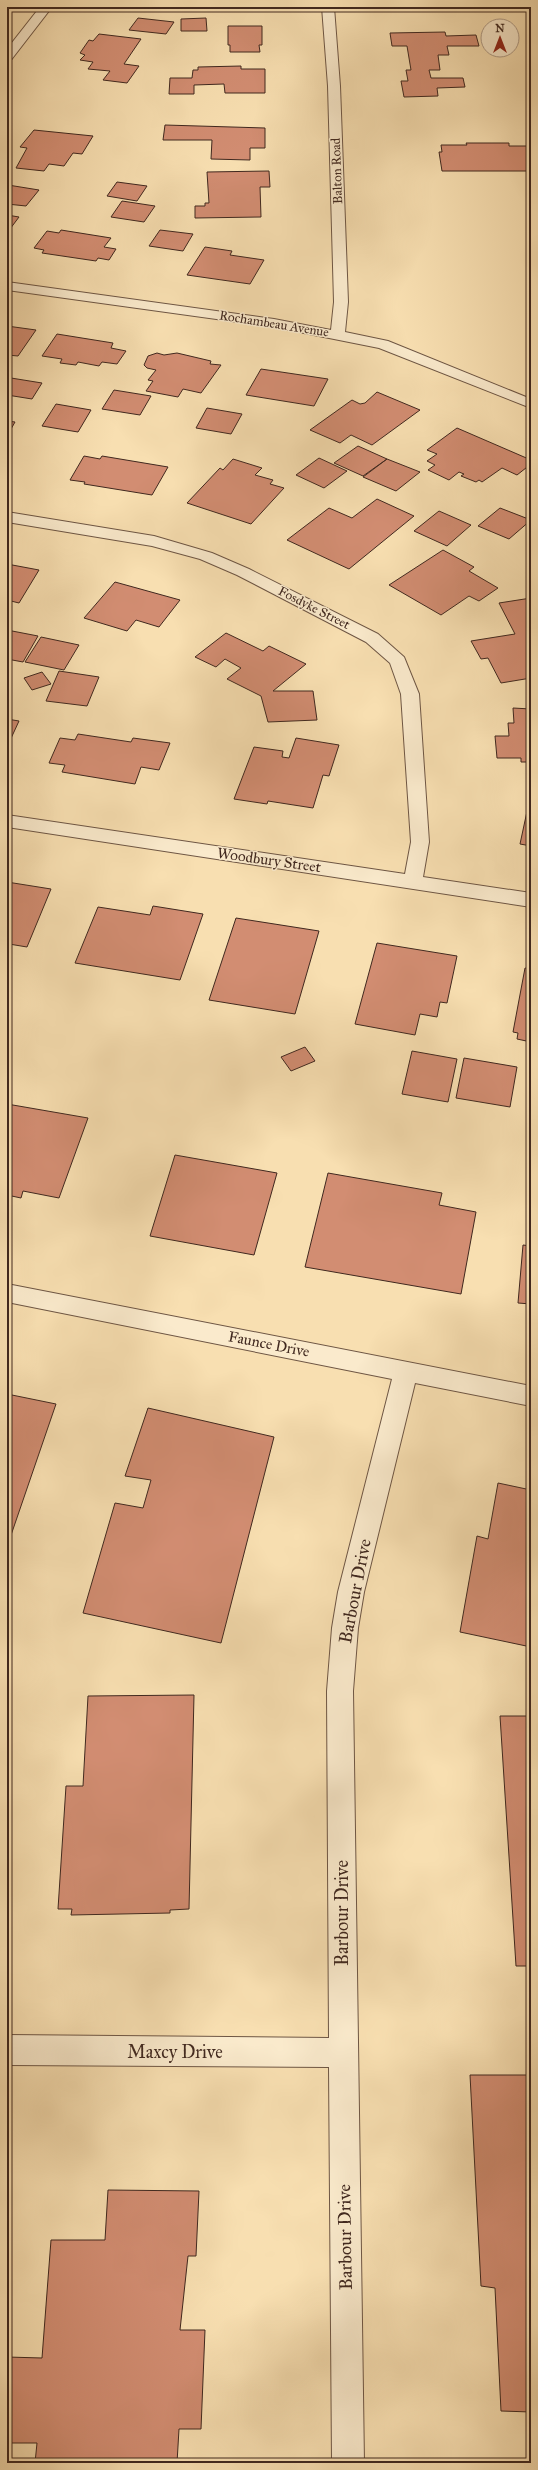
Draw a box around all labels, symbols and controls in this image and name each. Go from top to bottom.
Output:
north arrow [480,18,520,58]
text: N [495,22,505,35]
street label: Balton Road [328,137,346,204]
street label: Rochambeau Avenue [218,307,331,341]
street label: Fosdyke Street [275,583,353,633]
street label: Woodbury Street [216,844,323,876]
street label: Faunce Drive [227,1327,311,1361]
street label: Barbour Drive [334,1537,376,1645]
street label: Barbour Drive [331,1860,353,1966]
street label: Maxcy Drive [127,2041,223,2063]
street label: Barbour Drive [333,2184,357,2290]

